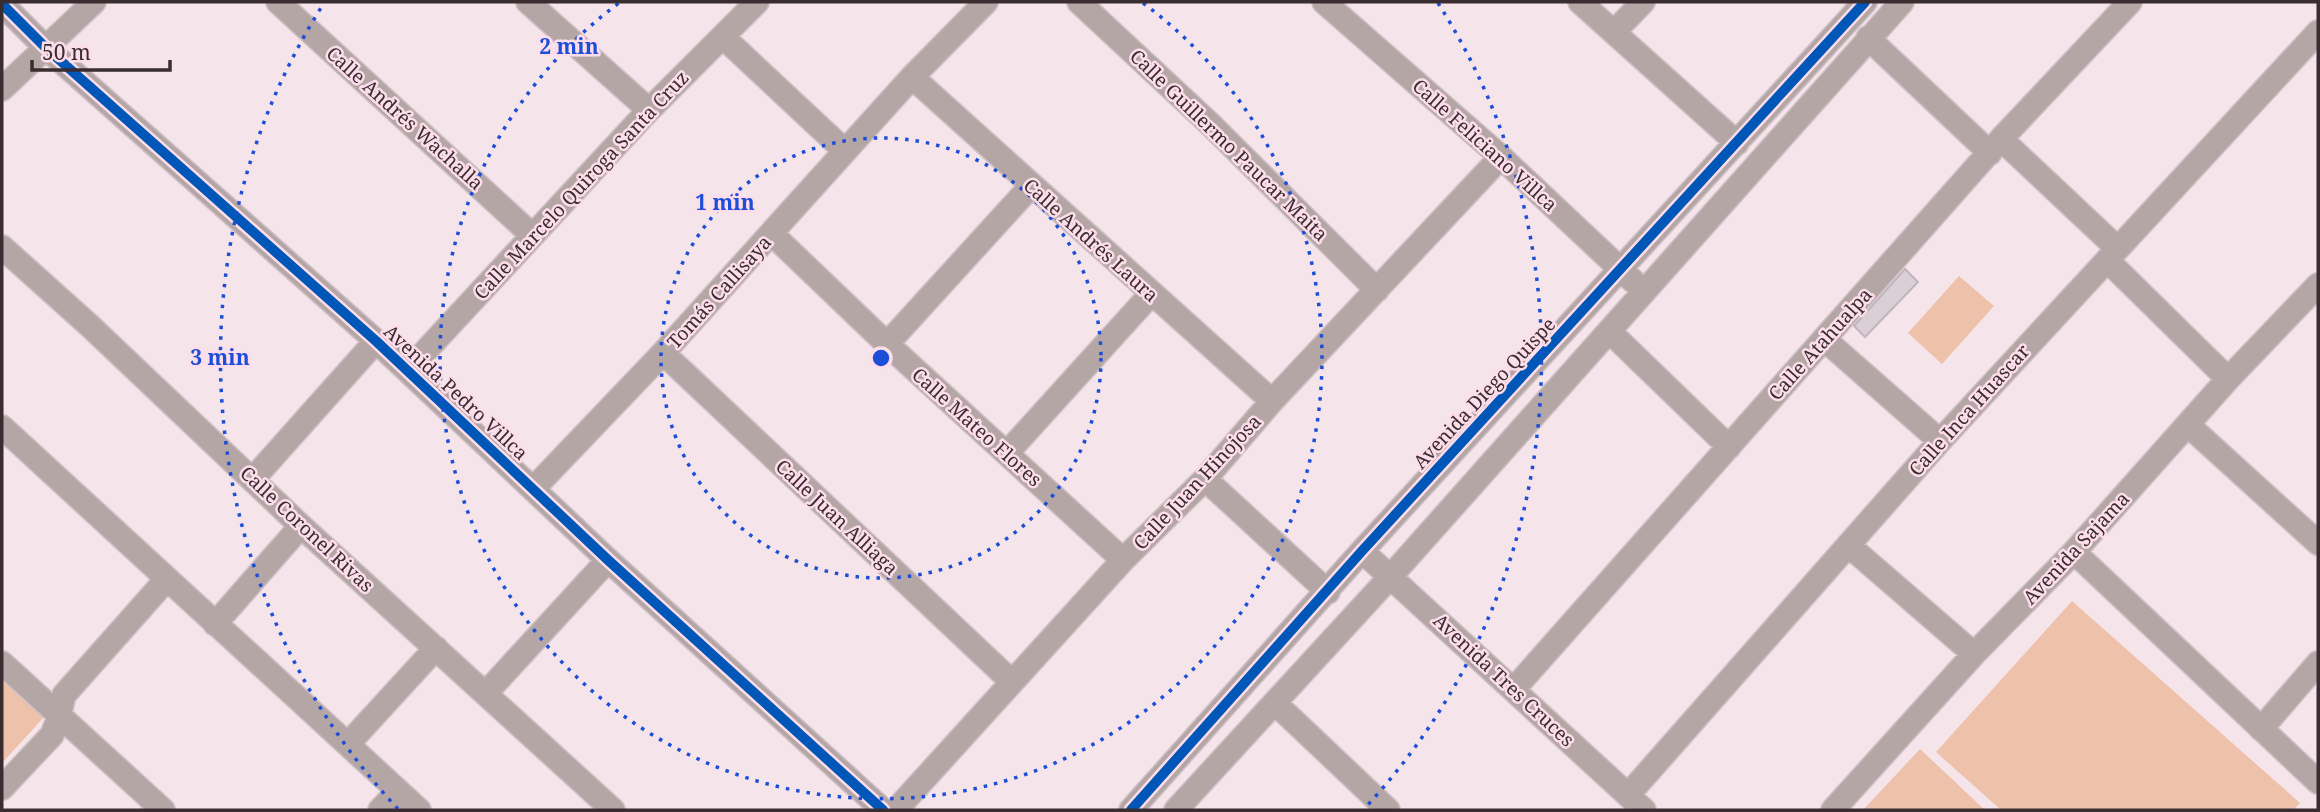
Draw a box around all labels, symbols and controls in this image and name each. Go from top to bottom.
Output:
scale bar [32,28,170,72]
text: 2 min [539,32,599,60]
text: 50 m [42,38,91,66]
street label: Calle Andrés Wachalla [321,40,489,196]
street label: Calle Guillermo Paucar Maita [1124,43,1334,247]
street label: Calle Marcelo Quiroga Santa Cruz [468,65,694,305]
street label: Calle Feliciano Villca [1407,73,1563,217]
street label: Calle Andrés Laura [1018,172,1164,308]
text: 1 min [695,188,755,216]
street label: Tomás Callisaya [661,230,777,354]
street label: Calle Atahualpa [1762,282,1878,406]
street label: Avenida Diego Quispe [1407,312,1561,474]
street label: Avenida Pedro Villca [378,318,534,466]
street label: Calle Inca Huascar [1903,339,2035,481]
text: 3 min [190,343,250,371]
centre of rings [869,346,893,370]
street label: Calle Mateo Flores [907,362,1047,492]
street label: Calle Juan Hinojosa [1127,409,1267,555]
street label: Calle Juan Alliaga [770,453,904,581]
street label: Calle Coronel Rivas [235,460,379,598]
street label: Avenida Sajama [2017,486,2135,610]
street label: Avenida Tres Cruces [1428,608,1580,752]

